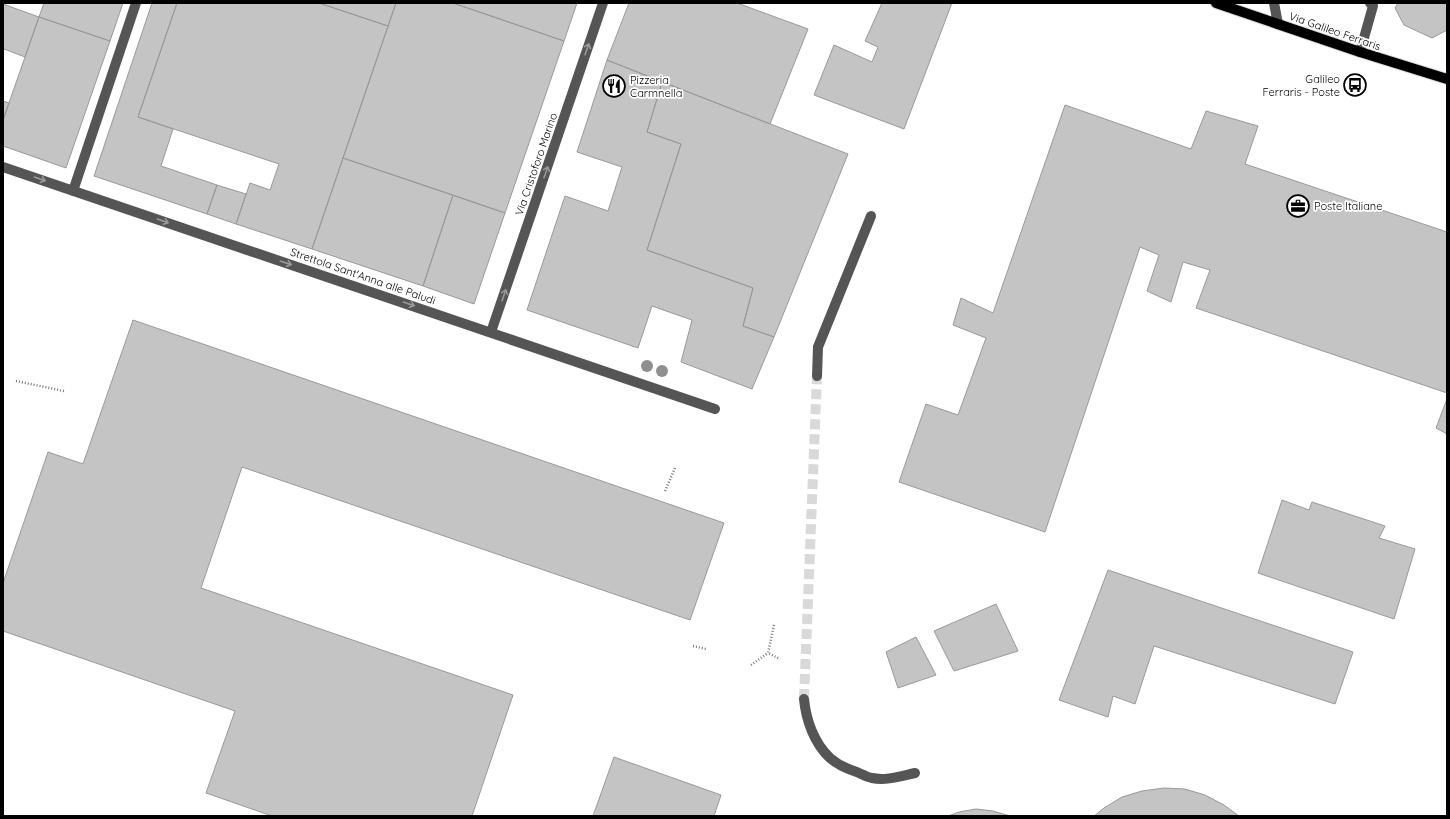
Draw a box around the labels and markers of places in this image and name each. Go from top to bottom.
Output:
place label: Galileo Ferraris - Poste [1263,72,1340,99]
bus stop icon: Galileo Ferraris - Poste [1342,72,1368,98]
restaurant icon: Pizzeria Carmnella [601,73,627,99]
place label: Pizzeria Carmnella [630,73,682,100]
office icon: Poste Italiane [1285,193,1311,219]
place label: Poste Italiane [1314,199,1382,213]

